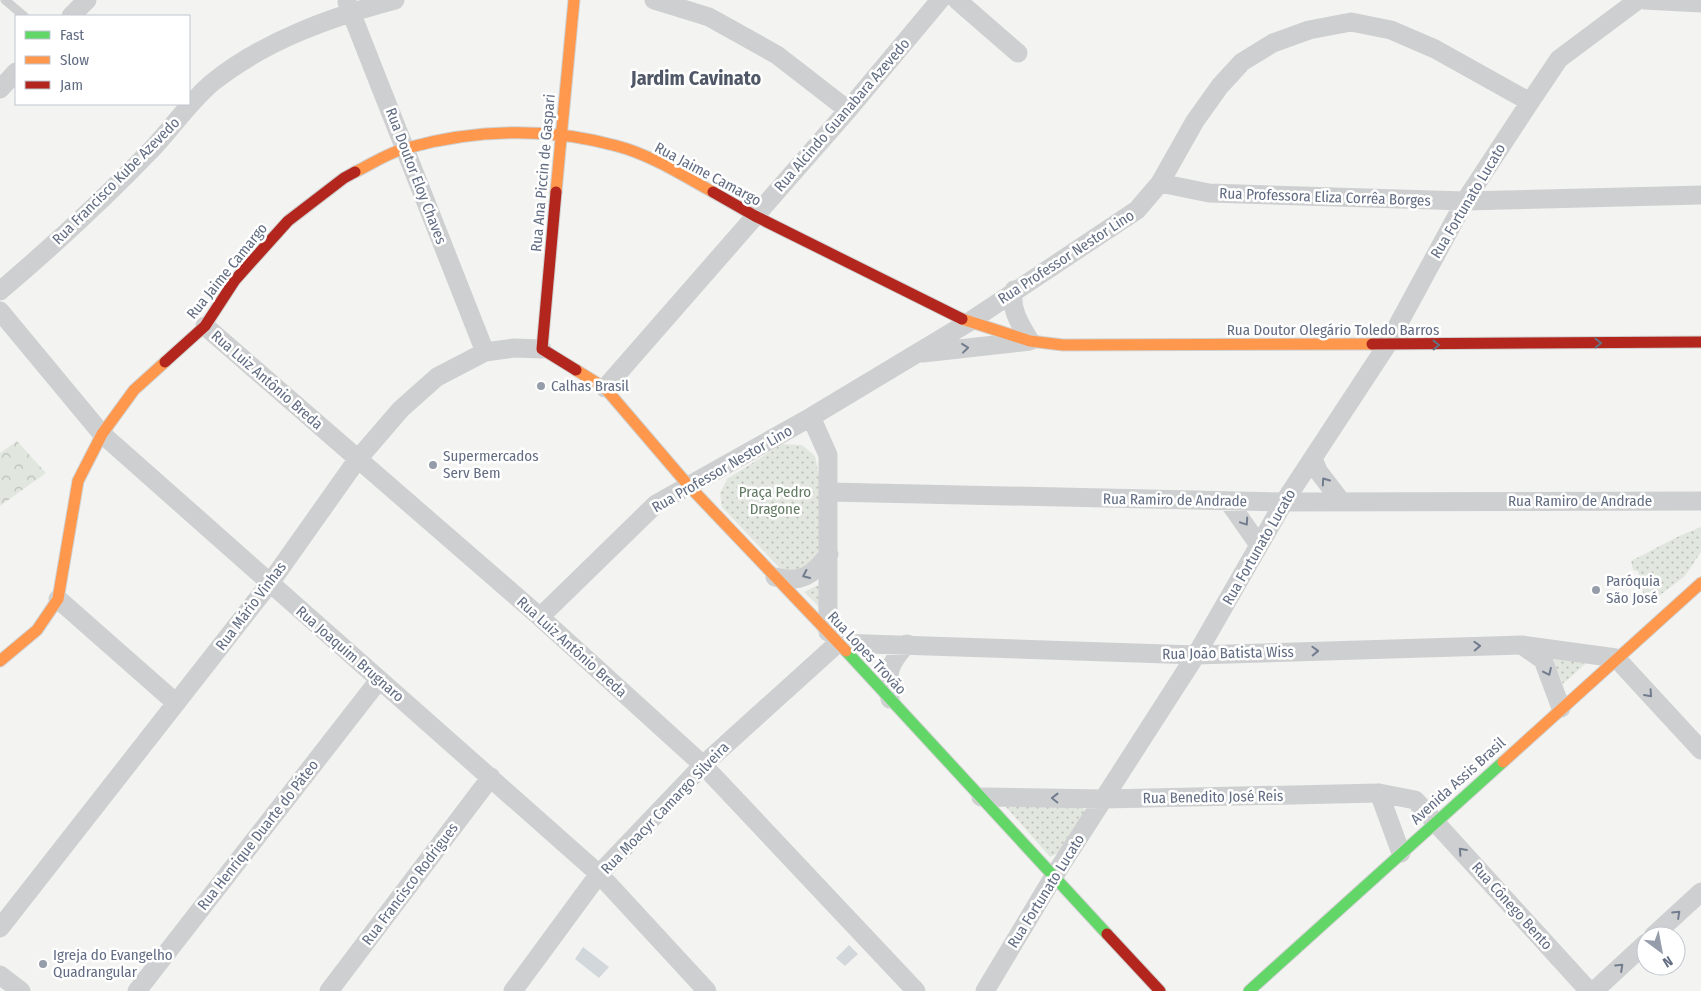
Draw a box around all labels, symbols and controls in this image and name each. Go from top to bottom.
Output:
legend [15,15,190,105]
text: Fast [60,26,84,44]
street label: Rua Alcindo Guanabara Azevedo [771,35,914,195]
text: Slow [60,51,89,69]
district label: Jardim Cavinato [630,66,761,90]
text: Jam [60,76,83,94]
street label: Rua Ana Piccin de Gaspari [527,93,559,253]
street label: Rua Doutor Eloy Chaves [382,105,450,247]
street label: Rua Francisco Kube Azevedo [49,114,183,248]
street label: Rua Jaime Camargo [652,138,764,210]
street label: Rua Fortunato Lucato [1427,140,1509,262]
street label: Rua Professora Eliza Corrêa Borges [1219,184,1431,210]
street label: Rua Professor Nestor Lino [995,206,1138,308]
street label: Rua Jaime Camargo [183,219,271,323]
street label: Rua Doutor Olegário Toledo Barros [1227,321,1439,339]
street label: Rua Luiz Antônio Breda [208,327,326,433]
one-way arrow [1595,338,1603,348]
one-way arrow [1432,340,1440,350]
one-way arrow [962,343,970,354]
place label: Calhas Brasil [551,377,629,395]
marker: Calhas Brasil [535,380,547,392]
street label: Rua Professor Nestor Lino [649,421,795,516]
place label: Supermercados Serv Bem [443,447,539,482]
marker: Supermercados Serv Bem [427,459,439,471]
one-way arrow [1322,477,1331,486]
park label: Praça Pedro Dragone [739,483,811,518]
street label: Rua Fortunato Lucato [1219,486,1300,608]
street label: Rua Ramiro de Andrade [1103,490,1247,510]
street label: Rua Ramiro de Andrade [1508,492,1652,510]
one-way arrow [1239,516,1248,526]
street label: Rua Mário Vinhas [212,558,290,654]
one-way arrow [802,569,811,579]
place label: Paróquia São José [1606,572,1660,607]
marker: Paróquia São José [1590,584,1602,596]
street label: Rua Luiz Antônio Breda [513,593,631,701]
street label: Rua Joaquim Brugnaro [292,602,408,706]
street label: Rua Lopes Trovão [824,608,910,698]
one-way arrow [1474,641,1482,652]
street label: Rua João Batista Wiss [1162,643,1294,663]
one-way arrow [1311,646,1319,657]
one-way arrow [1542,667,1553,676]
one-way arrow [1643,688,1652,697]
street label: Avenida Assis Brasil [1407,734,1509,828]
street label: Rua Moacyr Camargo Silveira [597,738,733,878]
street label: Rua Henrique Duarte do Páteo [194,756,322,914]
street label: Rua Benedito José Reis [1143,787,1283,807]
one-way arrow [1051,793,1059,804]
street label: Rua Francisco Rodrigues [358,819,462,949]
street label: Rua Fortunato Lucato [1004,831,1088,951]
one-way arrow [1459,848,1468,857]
street label: Rua Cônego Bento [1468,858,1556,954]
one-way arrow [1672,911,1681,920]
north arrow [1636,926,1686,976]
place label: Igreja do Evangelho Quadrangular [53,946,173,981]
text: N [1660,952,1676,971]
marker: Igreja do Evangelho Quadrangular [37,958,49,970]
one-way arrow [1614,964,1623,973]

